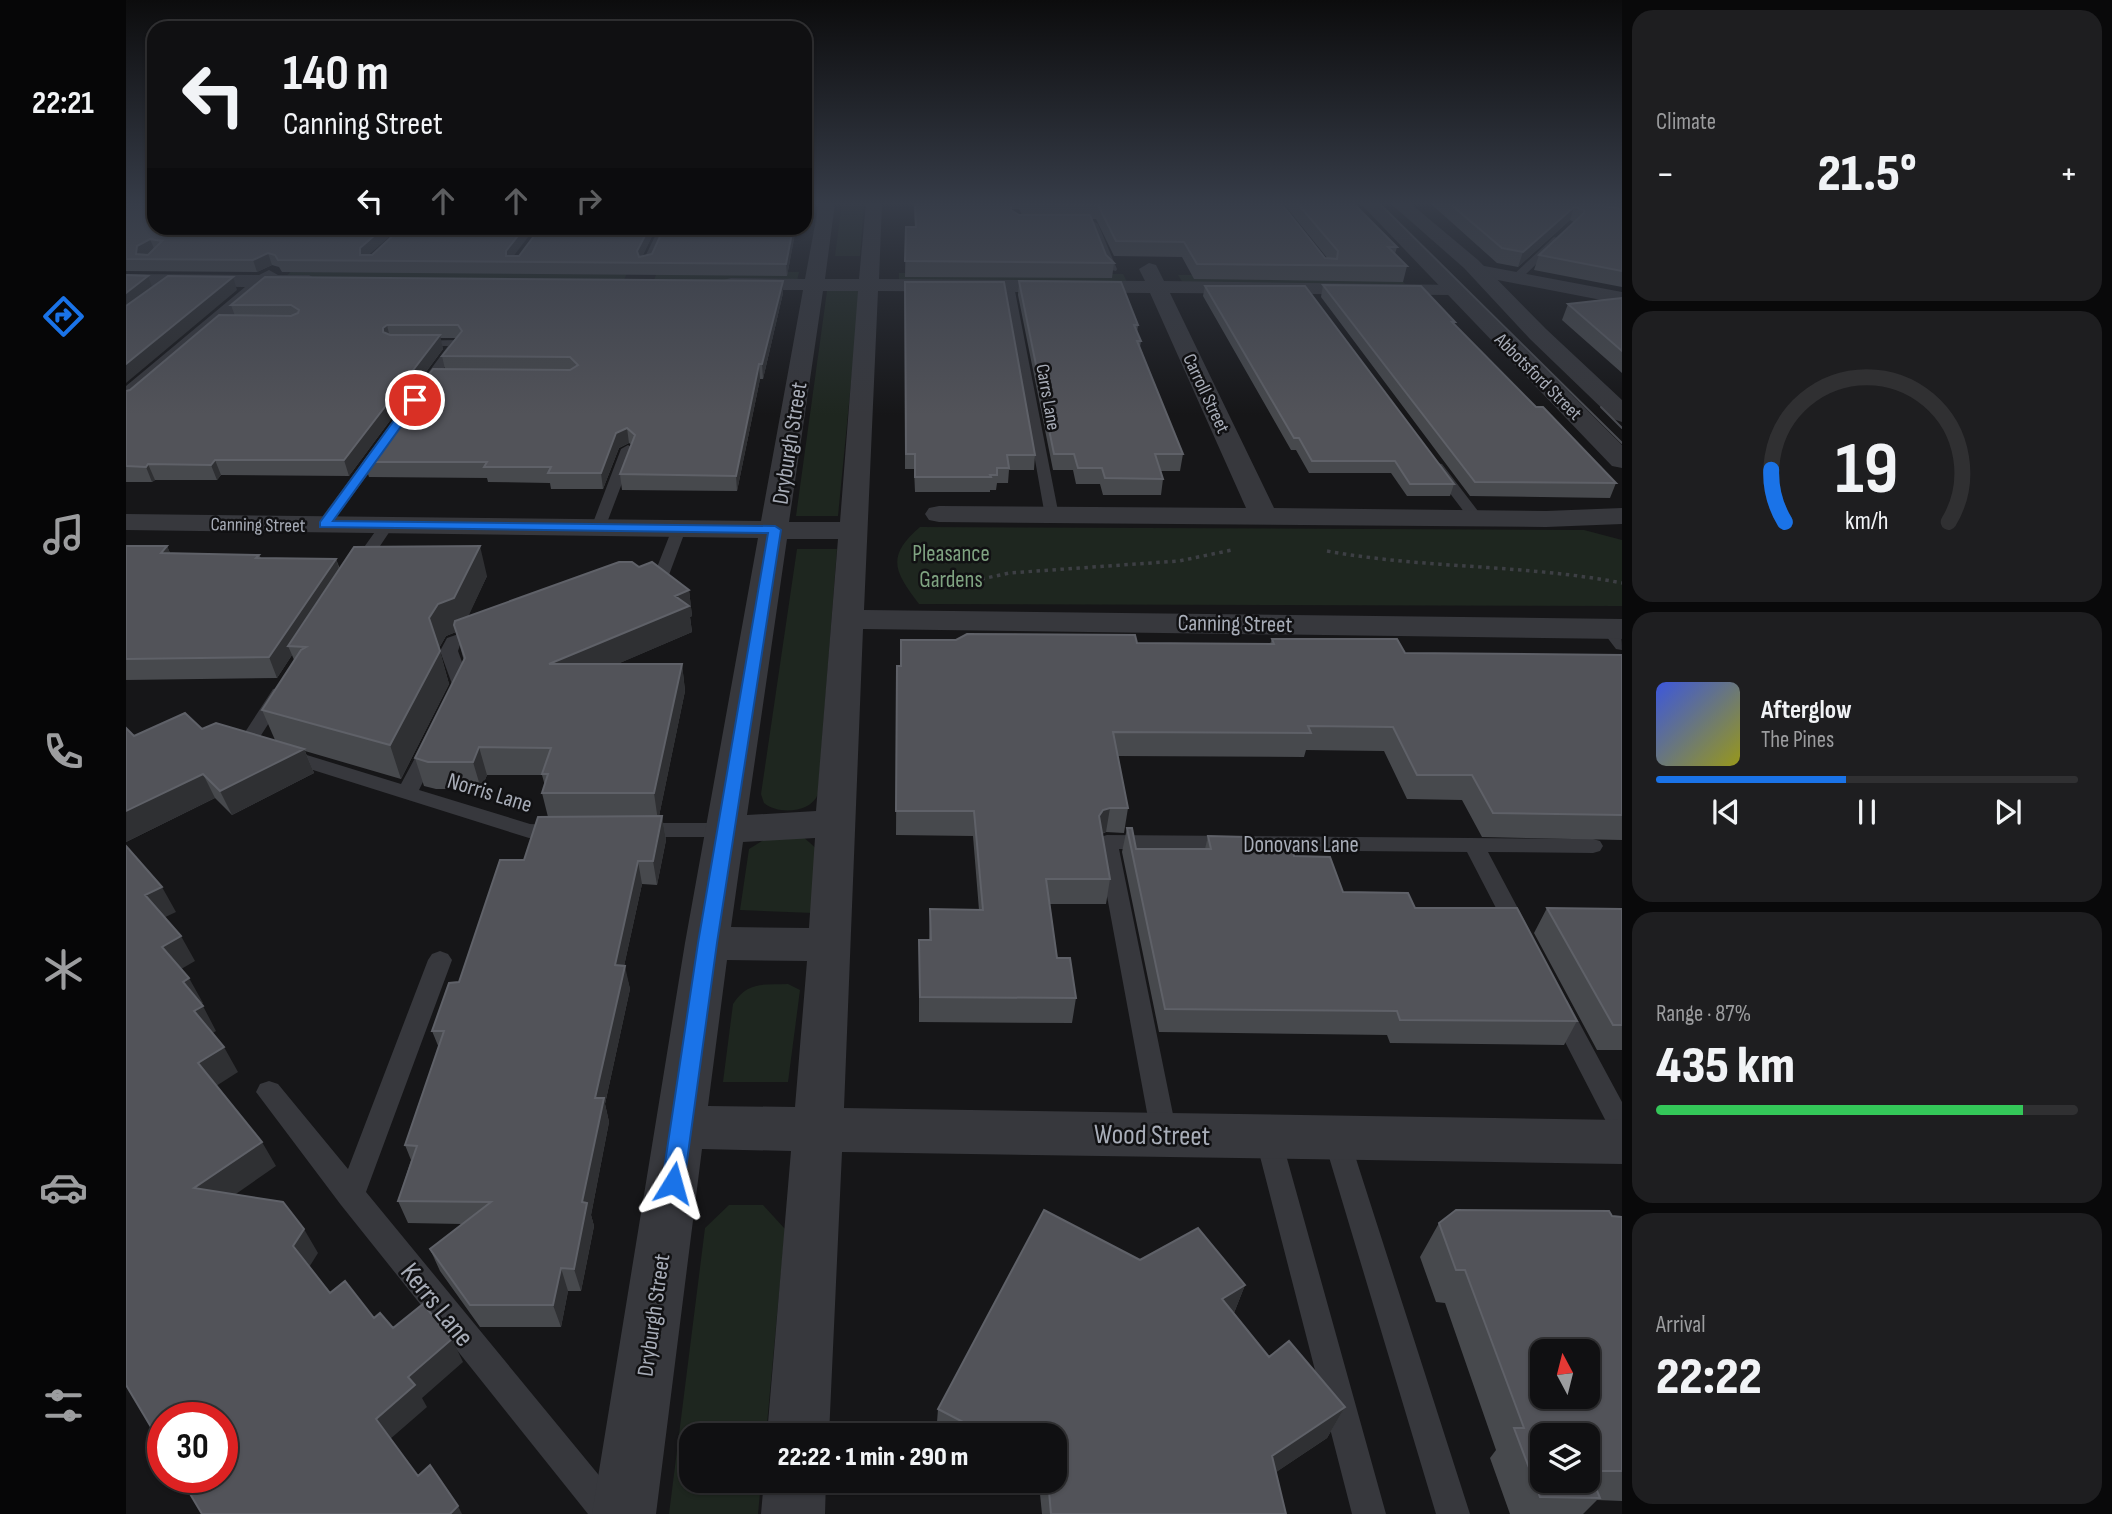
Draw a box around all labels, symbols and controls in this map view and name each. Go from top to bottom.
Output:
text: 140 m [283,45,389,104]
icon: left [168,49,259,140]
text: 22:21 [32,84,94,123]
text: Canning Street [283,105,443,144]
text: Climate [1656,108,1716,136]
text: 21.5° [1817,143,1917,206]
text: − [1656,152,1675,197]
text: + [2059,152,2078,197]
icon: left [351,182,389,220]
icon: ahead [424,182,462,220]
icon: ahead [497,182,535,220]
icon: right [570,182,608,220]
icon: directions [39,292,88,341]
street label: Abbotsford Street [1489,328,1586,426]
street label: Carroll Street [1177,350,1234,437]
street label: Carrs Lane [1030,362,1065,432]
pin [385,370,445,430]
street label: Dryburgh Street [767,380,813,506]
icon: arrive [396,381,434,419]
text: 19 [1835,427,1899,515]
text: km/h [1845,506,1889,537]
icon: music [39,510,88,559]
street label: Canning Street [210,513,306,538]
park label: Pleasance Gardens [912,540,990,594]
street label: Canning Street [1177,609,1293,639]
text: Afterglow [1761,695,1852,726]
text: The Pines [1761,726,1834,754]
icon: phone [39,727,88,776]
street label: Norris Lane [444,767,535,819]
icon: previous [1707,793,1745,831]
icon: pause [1848,793,1886,831]
icon: next [1989,793,2027,831]
street label: Donovans Lane [1243,831,1359,859]
icon: climate [39,945,88,994]
text: Range · 87% [1656,1000,1751,1028]
text: 435 km [1656,1035,1795,1098]
street label: Wood Street [1094,1118,1210,1153]
position arrow [636,1146,710,1220]
icon: car [39,1163,88,1212]
street label: Dryburgh Street [632,1252,676,1378]
street label: Kerrs Lane [393,1256,480,1353]
text: Arrival [1656,1311,1705,1339]
north arrow [1530,1339,1600,1409]
map controls [1530,1339,1600,1493]
text: 22:22 [1656,1346,1762,1409]
icon: filters [39,1381,88,1430]
speed limit sign: 30 [147,1402,238,1493]
button: layers [1530,1423,1600,1493]
text: 22:22 · 1 min · 290 m [778,1442,968,1473]

